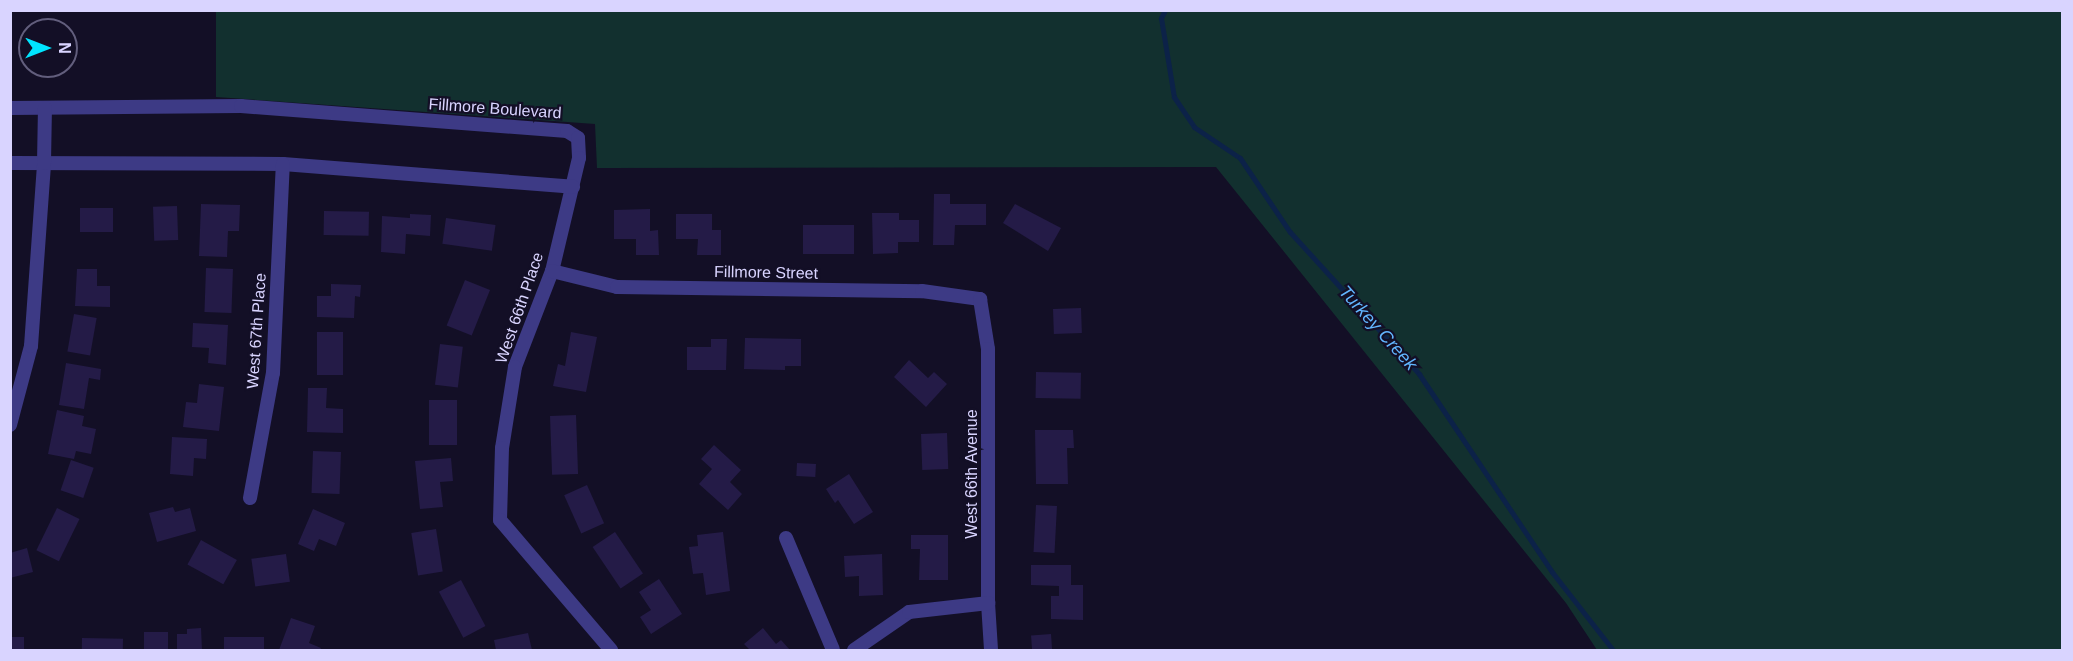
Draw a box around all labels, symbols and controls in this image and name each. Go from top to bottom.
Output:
north arrow [18,18,78,78]
text: N [56,42,73,54]
street label: Fillmore Boulevard [428,95,562,123]
street label: West 66th Place [492,250,548,366]
street label: Fillmore Street [714,262,818,284]
street label: West 67th Place [243,272,271,390]
water label: Turkey Creek [1334,281,1422,375]
street label: West 66th Avenue [962,409,982,539]

